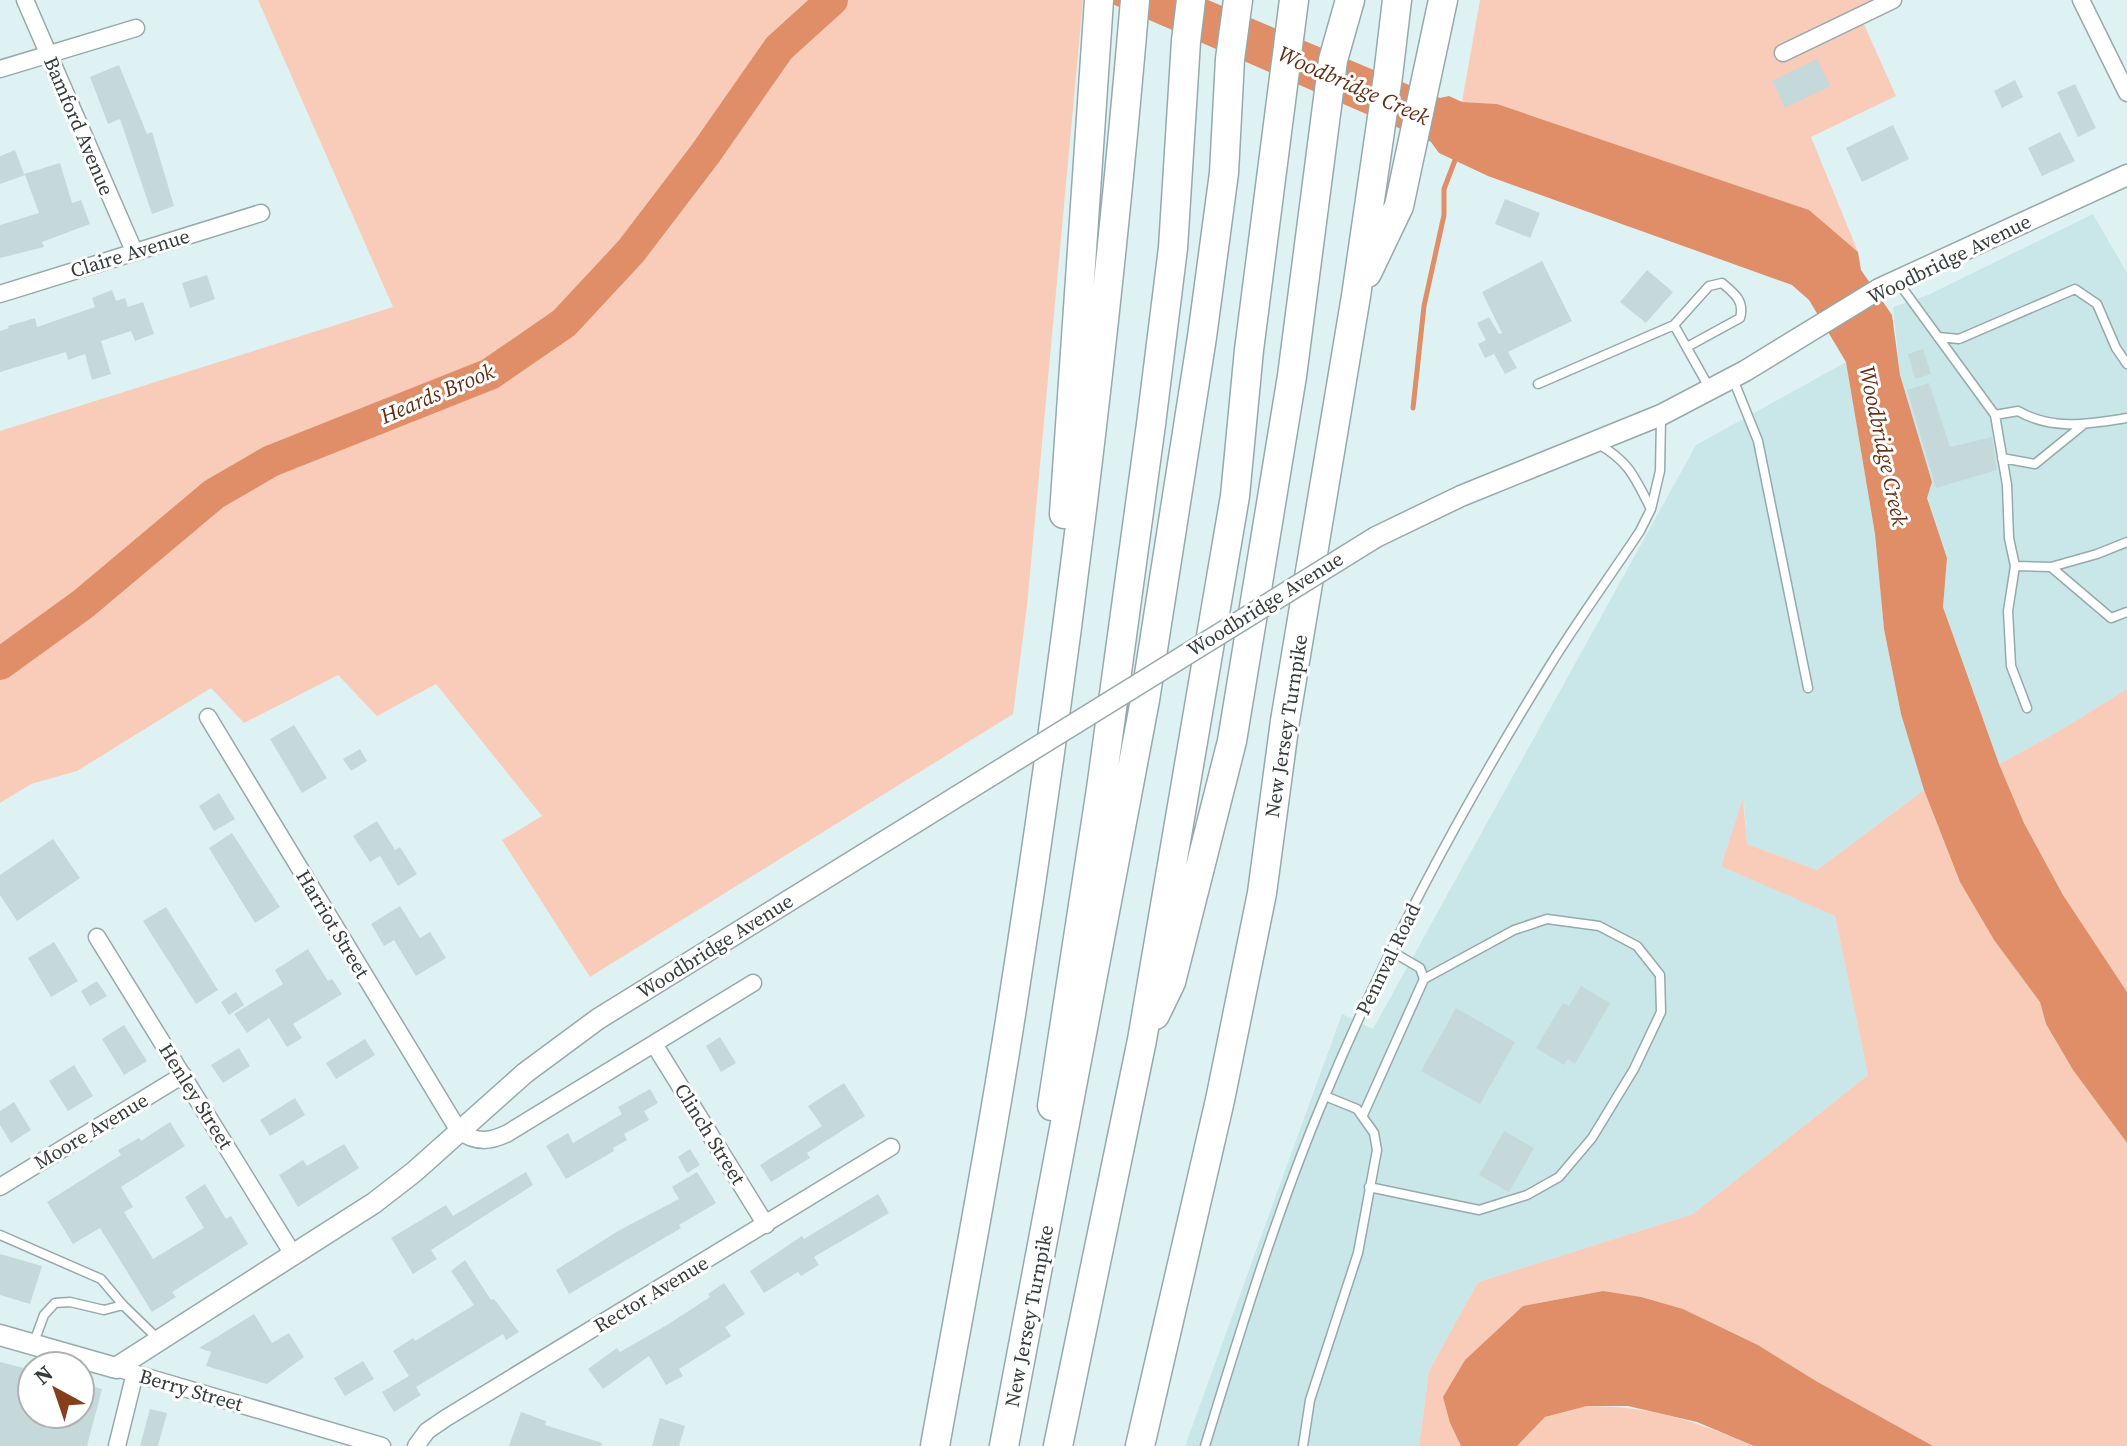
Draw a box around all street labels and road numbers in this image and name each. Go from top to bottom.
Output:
street label: Bamford Avenue [37,52,121,200]
street label: Woodbridge Avenue [1862,207,2036,311]
street label: Claire Avenue [67,222,193,284]
street label: Woodbridge Avenue [1182,545,1348,663]
street label: New Jersey Turnpike [1258,632,1314,820]
street label: Harriot Street [290,865,377,984]
street label: Woodbridge Avenue [632,887,798,1005]
street label: Pennval Road [1349,898,1427,1020]
street label: Henley Street [152,1038,240,1155]
street label: Clinch Street [668,1078,752,1190]
street label: Moore Avenue [29,1086,153,1176]
street label: New Jersey Turnpike [998,1222,1060,1410]
street label: Rector Avenue [588,1249,714,1339]
street label: Berry Street [136,1362,247,1418]

